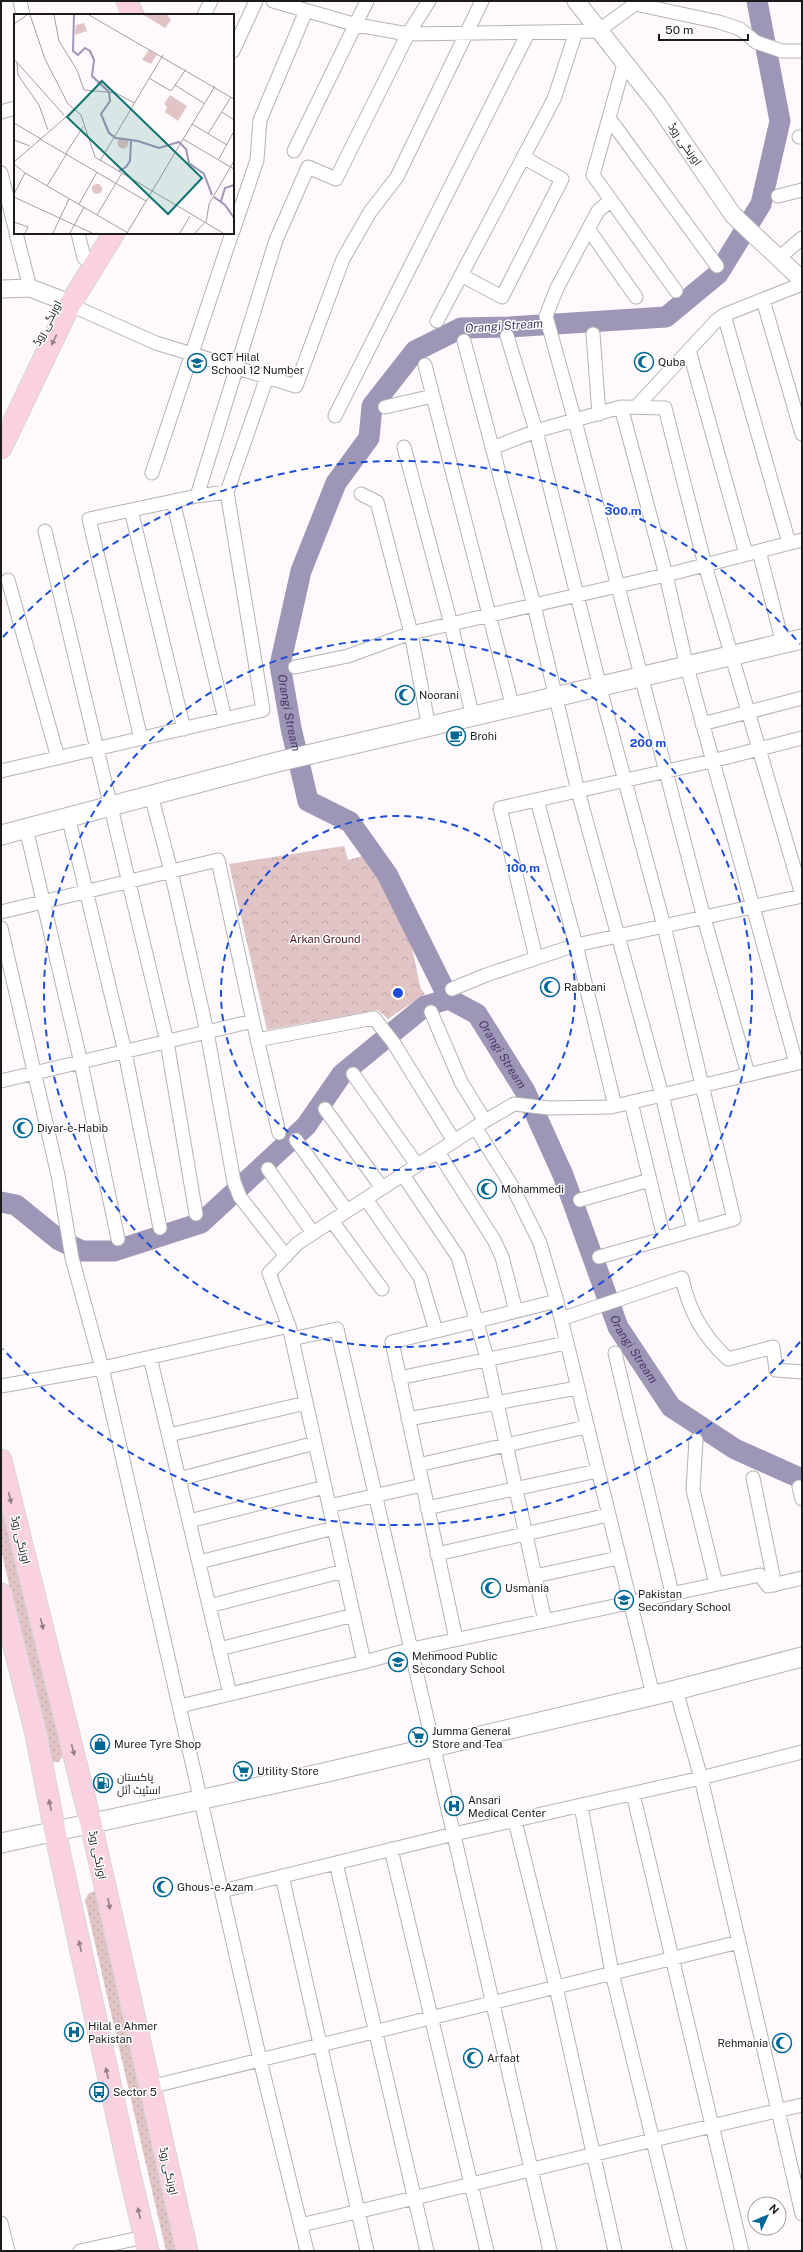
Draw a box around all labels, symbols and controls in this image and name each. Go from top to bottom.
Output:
inset map [14,14,234,234]
scale bar [659,16,748,42]
text: 50 m [665,23,693,37]
street label: اورنگی روڈ [665,120,704,168]
street label: اورنگی روڈ [30,298,64,348]
water label: Orangi Stream [465,316,544,336]
one-way arrow [51,334,57,346]
place label: GCT Hilal School 12 Number [211,351,304,376]
mosque icon: Quba [633,351,655,373]
school or university icon: GCT Hilal School 12 Number [186,352,208,374]
place label: Quba [658,356,685,368]
text: 300 m [605,504,642,518]
water label: Orangi Stream [275,673,303,753]
mosque icon: Noorani [394,684,416,706]
place label: Noorani [419,689,459,701]
cafe icon: Brohi [445,725,467,747]
place label: Brohi [470,730,497,742]
text: 200 m [630,736,666,750]
text: 100 m [506,861,540,875]
park label: Arkan Ground [289,933,361,945]
mosque icon: Rabbani [539,976,561,998]
place label: Rabbani [564,981,606,993]
centre of rings [391,986,405,1000]
water label: Orangi Stream [476,1017,529,1091]
mosque icon: Diyar-e-Habib [12,1117,34,1139]
place label: Diyar-e-Habib [37,1122,108,1134]
mosque icon: Mohammedi [476,1178,498,1200]
place label: Mohammedi [501,1183,564,1195]
water label: Orangi Stream [607,1313,660,1386]
one-way arrow [8,1492,14,1504]
street label: اورنگی روڈ [8,1515,33,1566]
mosque icon: Usmania [480,1577,502,1599]
place label: Usmania [505,1582,549,1594]
place label: Pakistan Secondary School [638,1588,731,1613]
school or university icon: Pakistan Secondary School [613,1589,635,1611]
one-way arrow [39,1618,45,1631]
place label: Mehmood Public Secondary School [412,1650,505,1675]
school or university icon: Mehmood Public Secondary School [387,1651,409,1673]
place label: Jumma General Store and Tea [432,1725,511,1750]
supermarket icon: Jumma General Store and Tea [407,1726,429,1748]
shop icon: Muree Tyre Shop [89,1733,111,1755]
place label: Muree Tyre Shop [114,1738,201,1750]
one-way arrow [70,1745,76,1757]
supermarket icon: Utility Store [232,1760,254,1782]
place label: Utility Store [257,1765,319,1777]
place label: پاکستان اسٹیٹ آئل [117,1771,161,1797]
fuel station icon: پاکستان اسٹیٹ آئل [92,1772,114,1794]
place label: Ansari Medical Center [468,1794,546,1819]
hospital icon: Ansari Medical Center [443,1795,465,1817]
one-way arrow [47,1799,53,1811]
street label: اورنگی روڈ [86,1830,109,1881]
mosque icon: Ghous-e-Azam [152,1876,174,1898]
place label: Ghous-e-Azam [177,1881,253,1893]
one-way arrow [107,1898,113,1910]
one-way arrow [76,1939,82,1952]
place label: Hilal e Ahmer Pakistan [88,2020,157,2045]
hospital icon: Hilal e Ahmer Pakistan [63,2021,85,2043]
mosque icon: Rehmania [771,2032,793,2054]
place label: Rehmania [717,2037,768,2049]
mosque icon: Arfaat [462,2047,484,2069]
place label: Arfaat [487,2052,520,2064]
one-way arrow [104,2066,110,2079]
bus stop icon: Sector 5 [88,2081,110,2103]
place label: Sector 5 [113,2086,157,2098]
street label: اورنگی روڈ [157,2146,180,2197]
north arrow [747,2196,787,2236]
text: N [767,2202,781,2216]
one-way arrow [135,2207,141,2219]

